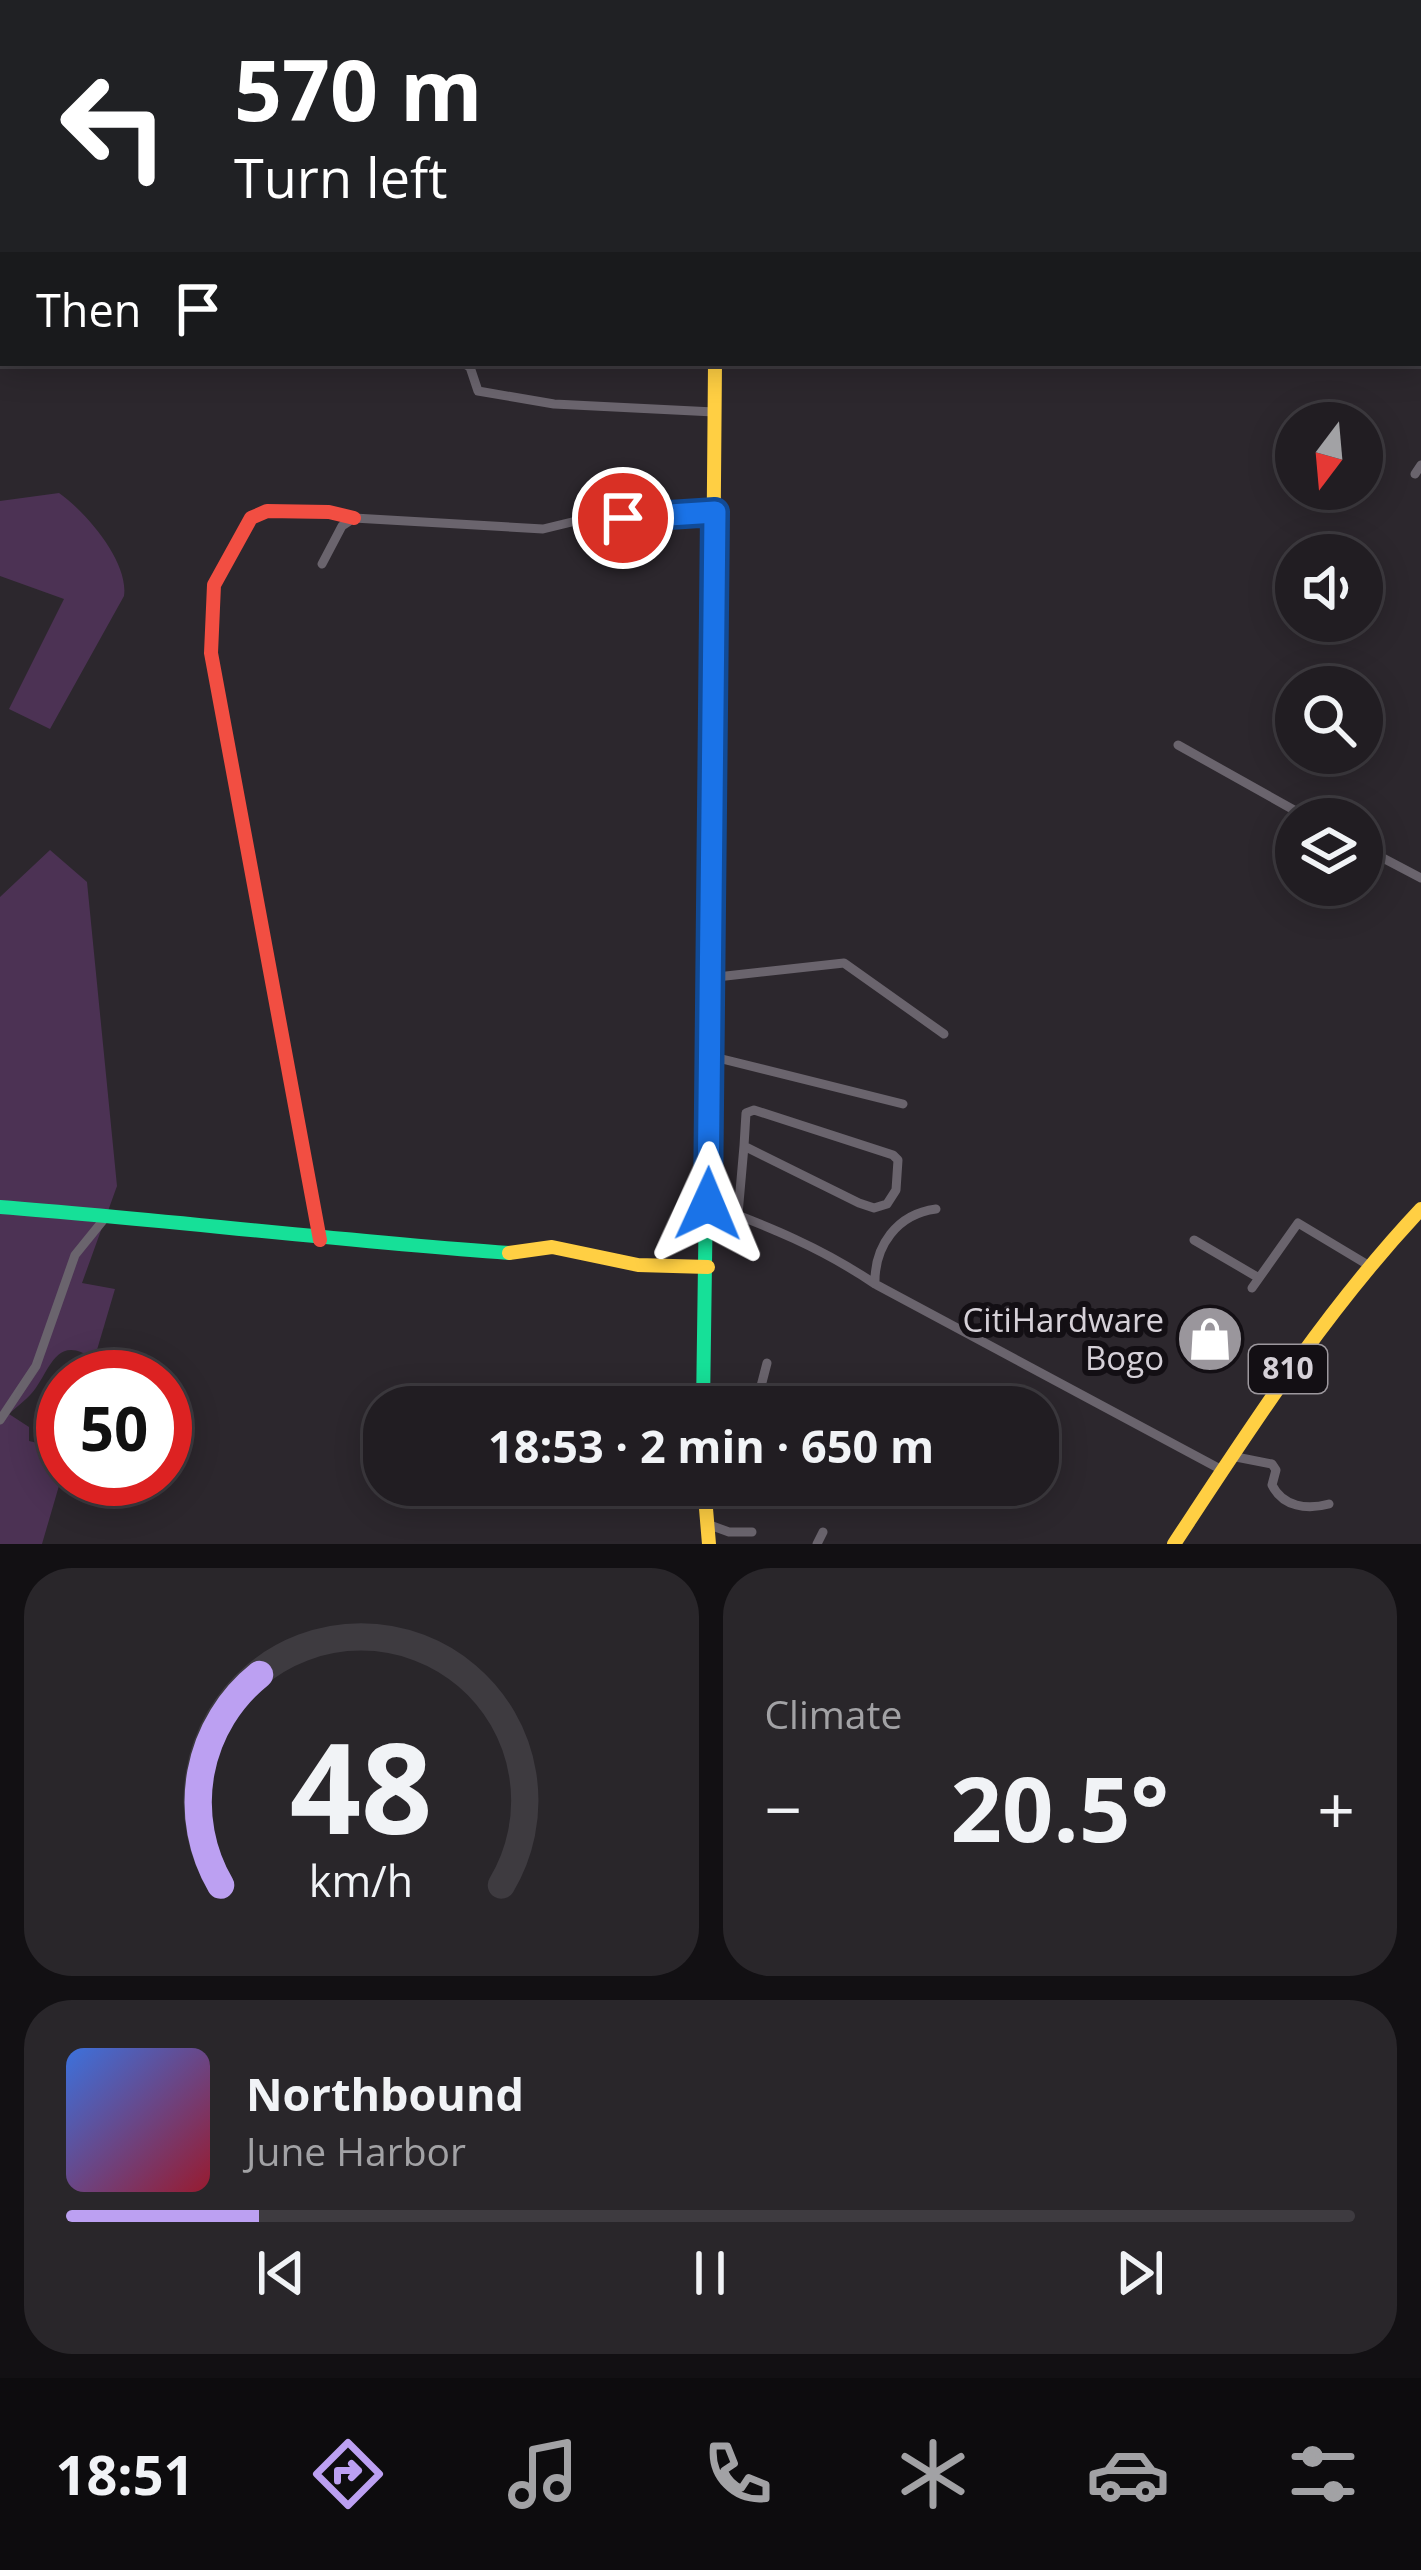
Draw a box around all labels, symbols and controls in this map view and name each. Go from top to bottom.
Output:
text: 570 m [234,31,482,146]
icon: left [36,48,192,204]
text: Turn left [234,140,447,214]
icon: arrive [165,276,231,342]
text: Then [36,279,141,340]
north arrow [1275,402,1383,510]
map controls [1275,402,1383,906]
pin [572,467,674,569]
icon: arrive [590,485,656,551]
button: sound [1275,534,1383,642]
button: search [1275,666,1383,774]
button: layers [1275,798,1383,906]
position arrow [645,1141,771,1267]
place label: CitiHardware Bogo [963,1297,1164,1380]
shop icon: CitiHardware Bogo [1175,1304,1245,1374]
road number: 810 [1249,1345,1327,1393]
speed limit sign: 50 [36,1350,192,1506]
text: 18:53 · 2 min · 650 m [488,1415,934,1476]
text: Climate [765,1687,902,1740]
text: 48 [290,1701,433,1871]
text: 20.5° [950,1746,1169,1868]
text: − [765,1763,802,1853]
text: + [1317,1763,1355,1853]
text: km/h [309,1851,413,1910]
text: Northbound [246,2063,524,2124]
text: June Harbor [246,2124,466,2177]
icon: previous [248,2240,314,2306]
icon: pause [677,2240,743,2306]
icon: next [1107,2240,1173,2306]
icon: directions [306,2432,390,2516]
icon: music [501,2432,585,2516]
icon: phone [696,2432,780,2516]
icon: climate [891,2432,975,2516]
icon: car [1086,2432,1170,2516]
icon: filters [1281,2432,1365,2516]
text: 18:51 [56,2437,194,2511]

